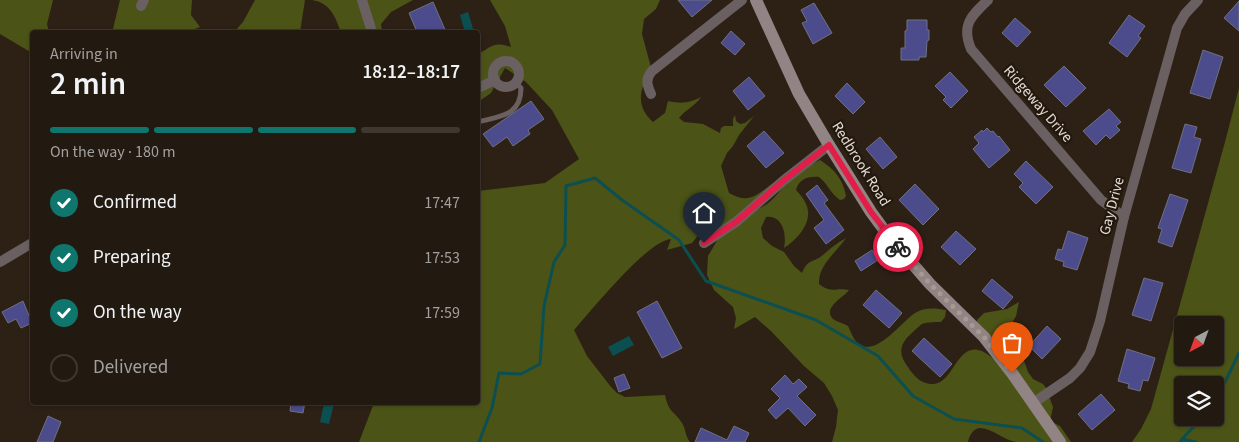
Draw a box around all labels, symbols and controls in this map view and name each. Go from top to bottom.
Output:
text: Arriving in [50,43,118,65]
text: 18:12–18:17 [362,59,460,86]
text: 2 min [50,61,126,107]
street label: Ridgeway Drive [999,61,1077,147]
street label: Redbrook Road [827,118,895,210]
text: On the way · 180 m [50,141,175,163]
street label: Gay Drive [1094,175,1130,237]
icon: check [50,189,78,217]
text: Confirmed [93,189,177,216]
text: 17:47 [424,192,460,214]
pin [683,192,725,243]
icon: home [690,199,718,227]
courier [873,222,923,272]
icon: bike [884,233,912,261]
icon: check [50,244,78,272]
text: Preparing [93,244,171,271]
text: 17:53 [424,247,460,269]
icon: check [50,299,78,327]
text: On the way [93,299,182,326]
text: 17:59 [424,302,460,324]
north arrow [1174,316,1224,366]
map controls [1174,316,1224,426]
pin [991,322,1033,373]
icon: bag [998,329,1026,357]
text: Delivered [93,354,168,381]
button: layers [1174,376,1224,426]

